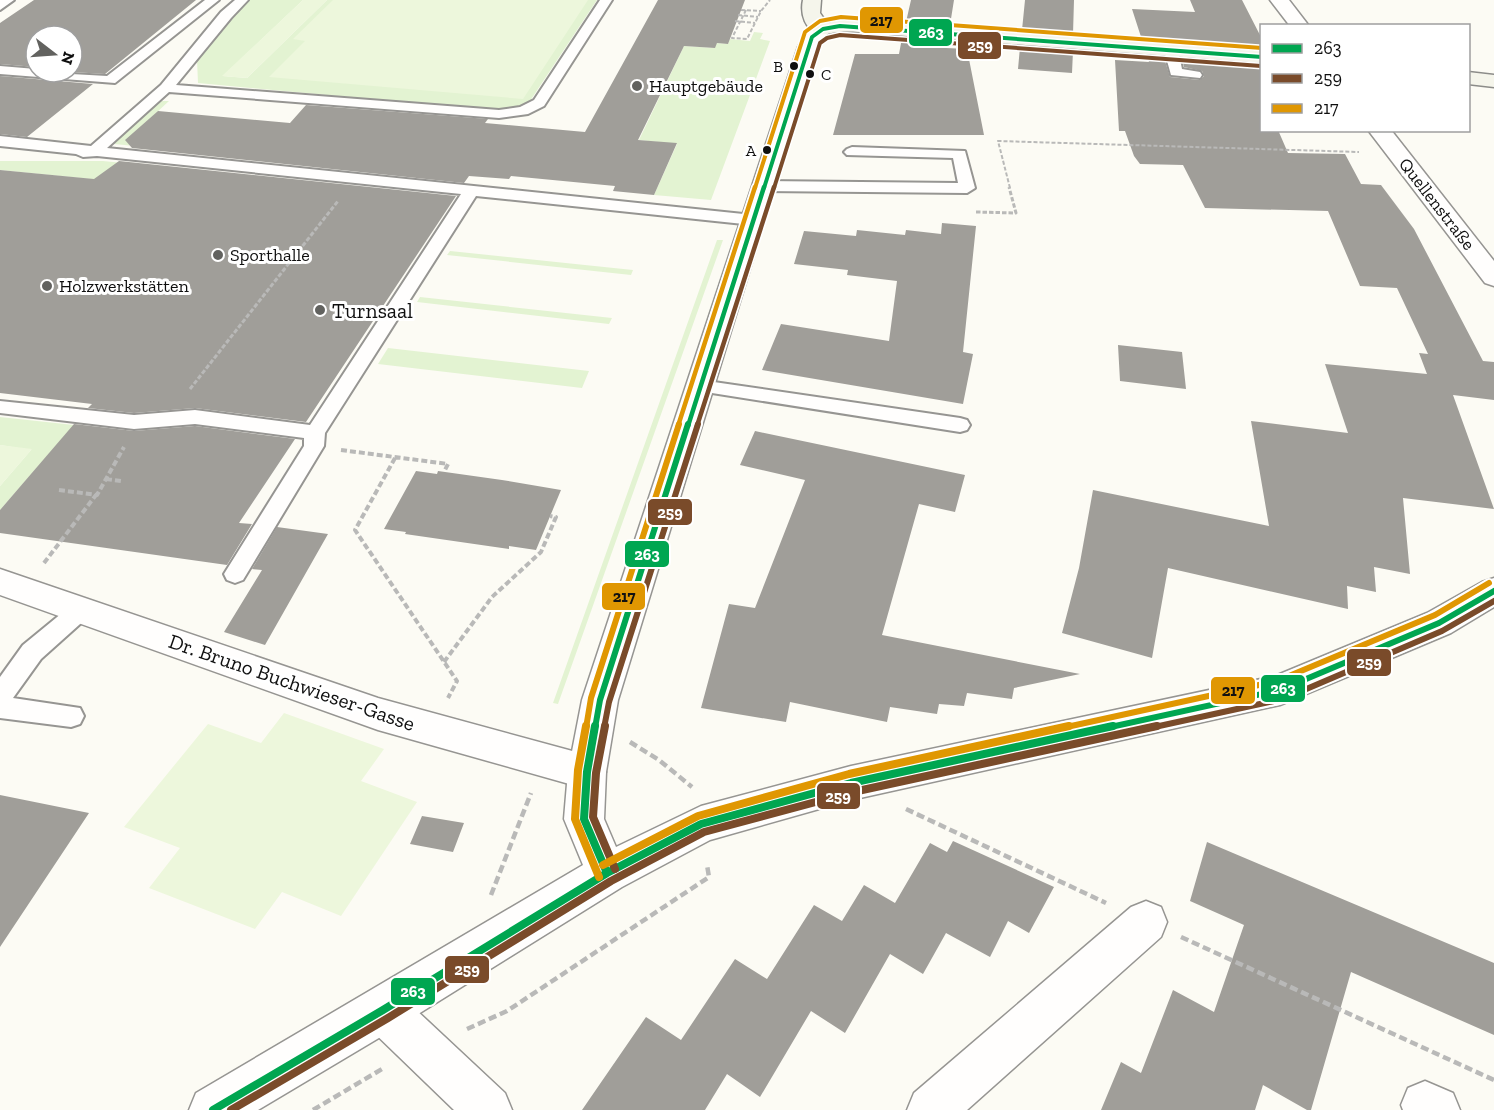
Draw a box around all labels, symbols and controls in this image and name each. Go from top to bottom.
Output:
line badge: 217 [859,6,904,34]
text: 217 [870,11,892,30]
line badge: 263 [908,18,953,47]
text: 263 [918,23,944,42]
north arrow [24,24,84,84]
legend [1260,24,1470,132]
line badge: 259 [957,31,1002,60]
text: 259 [967,36,993,55]
text: 263 [1314,37,1342,59]
text: N [57,50,79,67]
place label: B [773,57,783,76]
marker: B [788,60,800,72]
place label: C [821,65,831,84]
text: 259 [1314,67,1342,89]
marker: C [804,68,816,80]
place label: Hauptgebäude [649,75,763,97]
marker: Hauptgebäude [630,79,644,93]
text: 217 [1314,97,1339,119]
place label: A [746,141,757,160]
marker: A [761,144,773,156]
street label: Quellenstraße [1394,153,1480,255]
place label: Sporthalle [230,244,310,266]
marker: Sporthalle [211,248,225,262]
place label: Holzwerkstätten [59,275,189,297]
marker: Holzwerkstätten [40,279,54,293]
place label: Turnsaal [332,298,413,323]
marker: Turnsaal [313,303,327,317]
line badge: 259 [647,498,693,526]
text: 259 [657,503,683,522]
line badge: 263 [624,540,670,568]
text: 263 [634,545,660,564]
line badge: 217 [601,582,646,611]
text: 217 [613,587,635,606]
street label: Dr. Bruno Buchwieser-Gasse [166,628,418,736]
line badge: 259 [1346,648,1392,677]
text: 259 [1356,653,1382,672]
line badge: 263 [1260,674,1306,703]
line badge: 217 [1210,676,1256,705]
text: 263 [1270,679,1296,698]
text: 217 [1222,681,1244,700]
line badge: 259 [816,782,861,810]
text: 259 [825,787,851,806]
line badge: 259 [444,955,490,984]
text: 259 [454,960,480,979]
line badge: 263 [390,977,436,1006]
text: 263 [400,982,426,1001]

